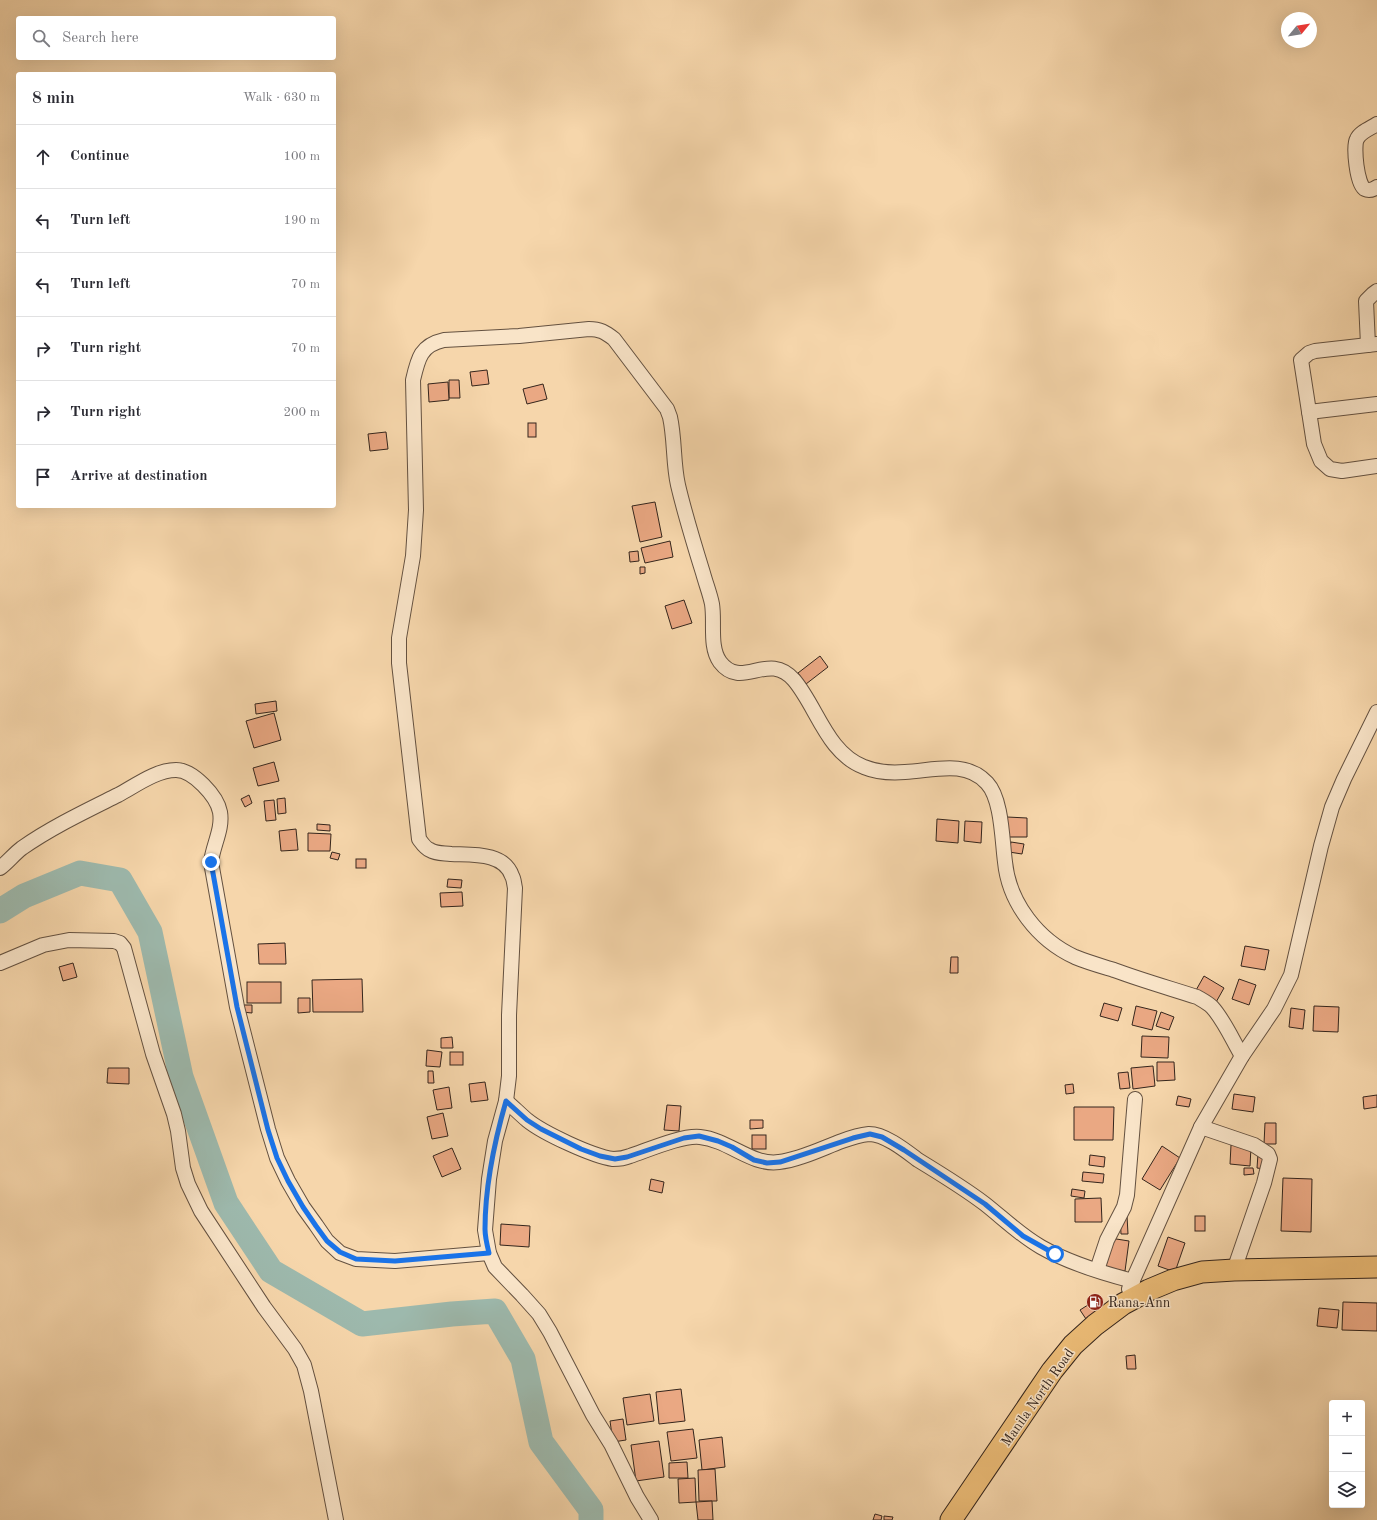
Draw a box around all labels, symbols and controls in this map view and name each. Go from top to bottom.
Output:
north arrow [1281,12,1317,48]
search box [16,16,336,60]
icon: search [30,27,52,49]
text: Search here [62,31,139,46]
text: 8 min [32,90,75,107]
text: Walk · 630 m [243,91,320,104]
icon: ahead [32,146,54,168]
text: Continue [70,149,129,164]
text: 100 m [283,150,320,163]
icon: left [32,210,54,232]
text: Turn left [70,213,130,228]
text: 190 m [283,214,320,227]
icon: left [32,274,54,296]
text: Turn left [70,277,130,292]
text: 70 m [291,278,320,291]
icon: right [32,338,54,360]
text: Turn right [70,341,141,356]
text: 70 m [291,342,320,355]
icon: right [32,402,54,424]
text: Turn right [70,405,141,420]
text: 200 m [283,406,320,419]
icon: arrive [32,466,54,488]
text: Arrive at destination [70,469,208,484]
route end [202,853,220,871]
route start [1046,1245,1064,1263]
fuel station icon: Rana-Ann [1085,1292,1105,1312]
place label: Rana-Ann [1108,1296,1171,1310]
street label: Manila North Road [999,1346,1077,1449]
map controls [1329,1400,1365,1508]
button: + [1329,1400,1365,1436]
button: − [1329,1436,1365,1472]
button: layers [1329,1472,1365,1508]

